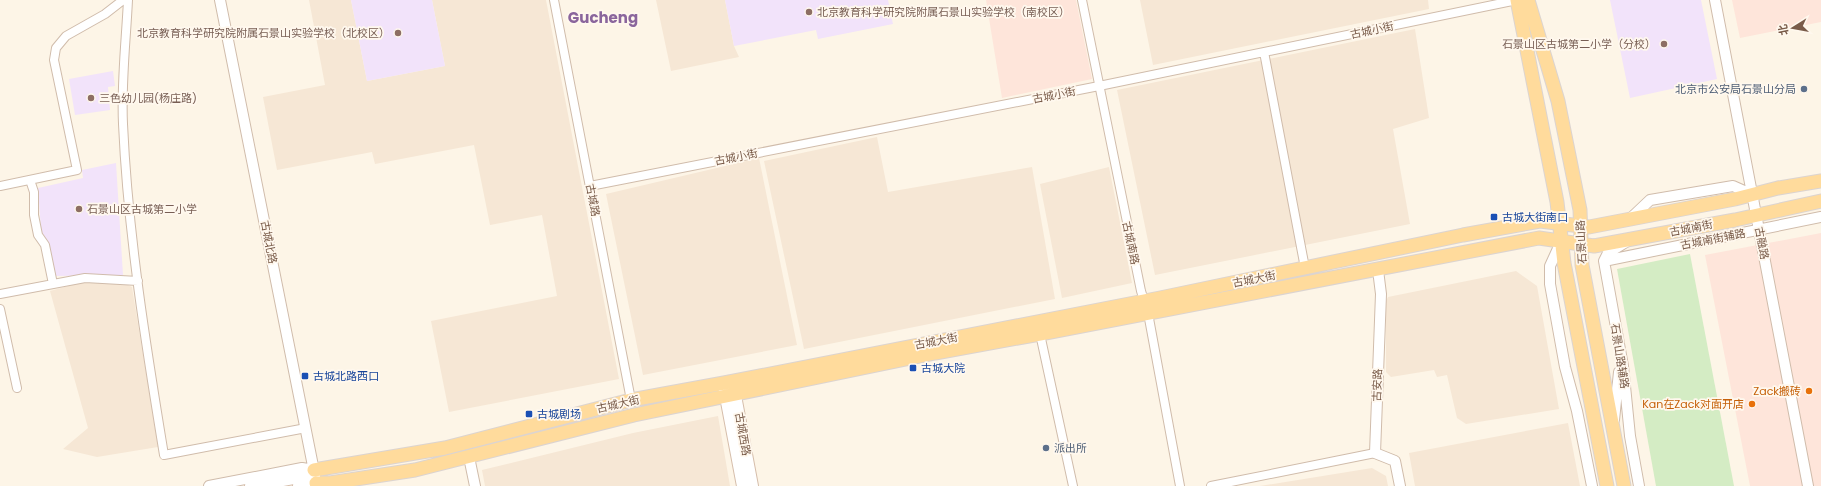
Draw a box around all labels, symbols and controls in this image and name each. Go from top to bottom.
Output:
place label: 北京教育科学研究院附属石景山实验学校（南校区） [817,4,1070,20]
district label: Gucheng [568,7,638,28]
marker: 北京教育科学研究院附属石景山实验学校（南校区） [804,7,814,17]
north arrow [1773,8,1813,48]
street label: 古城小街 [1349,18,1395,42]
text: 北 [1774,23,1792,37]
place label: 北京教育科学研究院附属石景山实验学校（北校区） [137,25,390,41]
marker: 北京教育科学研究院附属石景山实验学校（北校区） [393,28,403,38]
place label: 石景山区古城第二小学（分校） [1502,36,1656,52]
marker: 石景山区古城第二小学（分校） [1659,39,1669,49]
place label: 北京市公安局石景山分局 [1675,81,1796,97]
street label: 古城小街 [1031,83,1077,107]
marker: 北京市公安局石景山分局 [1799,84,1809,94]
place label: 三色幼儿园(杨庄路) [99,90,197,106]
marker: 三色幼儿园(杨庄路) [86,93,96,103]
street label: 古城小街 [713,145,759,169]
street label: 古城路 [582,182,604,218]
place label: 石景山区古城第二小学 [87,201,197,217]
marker: 石景山区古城第二小学 [74,204,84,214]
place label: 古城大街南口 [1502,209,1568,225]
marker: 古城大街南口 [1489,212,1499,222]
street label: 古城南街 [1668,216,1714,240]
street label: 古城北路 [257,219,281,265]
street label: 古城南路 [1119,220,1143,266]
street label: 石景山路 [1572,220,1590,264]
street label: 古城南街辅路 [1679,225,1747,253]
street label: 古融路 [1751,225,1773,261]
street label: 古城大街 [1231,267,1277,291]
street label: 石景山路辅路 [1607,322,1633,390]
street label: 古城大街 [913,329,959,353]
place label: 古城大院 [921,360,965,376]
marker: 古城大院 [908,363,918,373]
place label: 古城北路西口 [313,368,379,384]
street label: 古安路 [1368,368,1386,402]
marker: 古城北路西口 [300,371,310,381]
place label: Zack搬砖 [1753,383,1801,399]
marker: Zack搬砖 [1804,386,1814,396]
street label: 古城大街 [595,391,641,417]
place label: Kan在Zack对面开店 [1642,396,1744,412]
marker: Kan在Zack对面开店 [1747,399,1757,409]
place label: 古城剧场 [537,406,581,422]
marker: 古城剧场 [524,409,534,419]
street label: 古城西路 [731,411,755,457]
place label: 派出所 [1054,440,1087,456]
marker: 派出所 [1041,443,1051,453]

